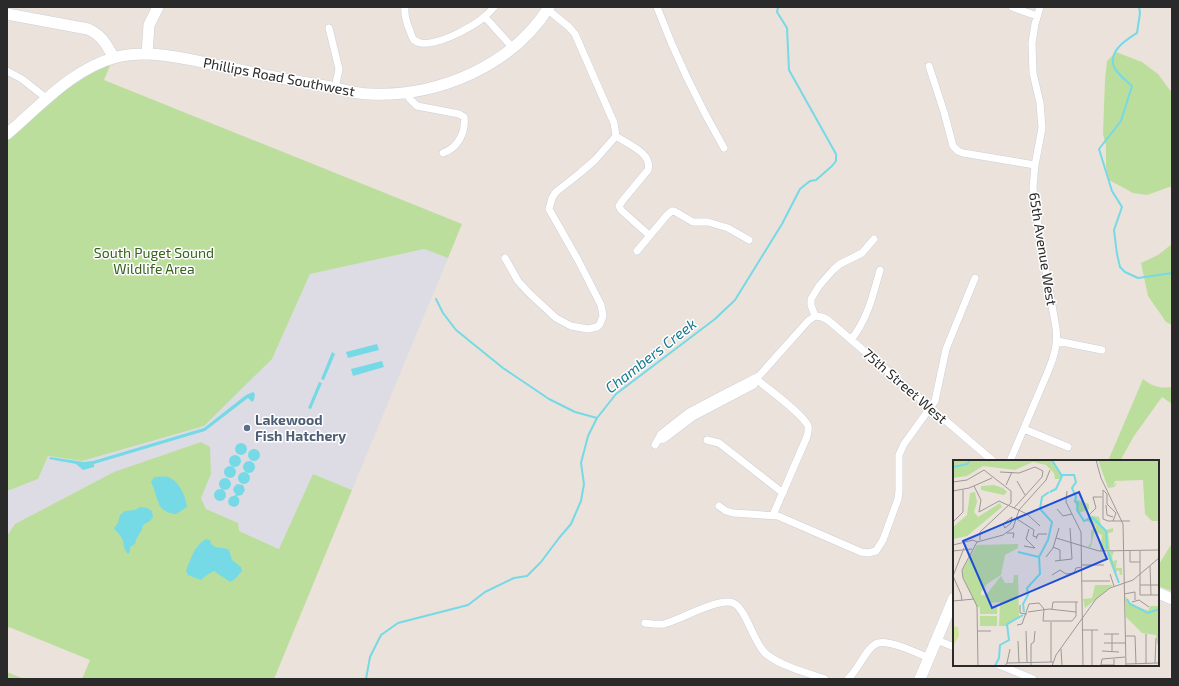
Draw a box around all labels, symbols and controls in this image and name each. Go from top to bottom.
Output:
street label: Phillips Road Southwest [202,53,356,100]
street label: 65th Avenue West [1026,191,1061,307]
park label: South Puget Sound Wildlife Area [94,244,214,277]
water label: Chambers Creek [601,314,700,396]
street label: 75th Street West [860,344,951,427]
place label: Lakewood Fish Hatchery [255,411,346,444]
marker: Lakewood Fish Hatchery [242,423,252,433]
inset map [953,460,1159,666]

